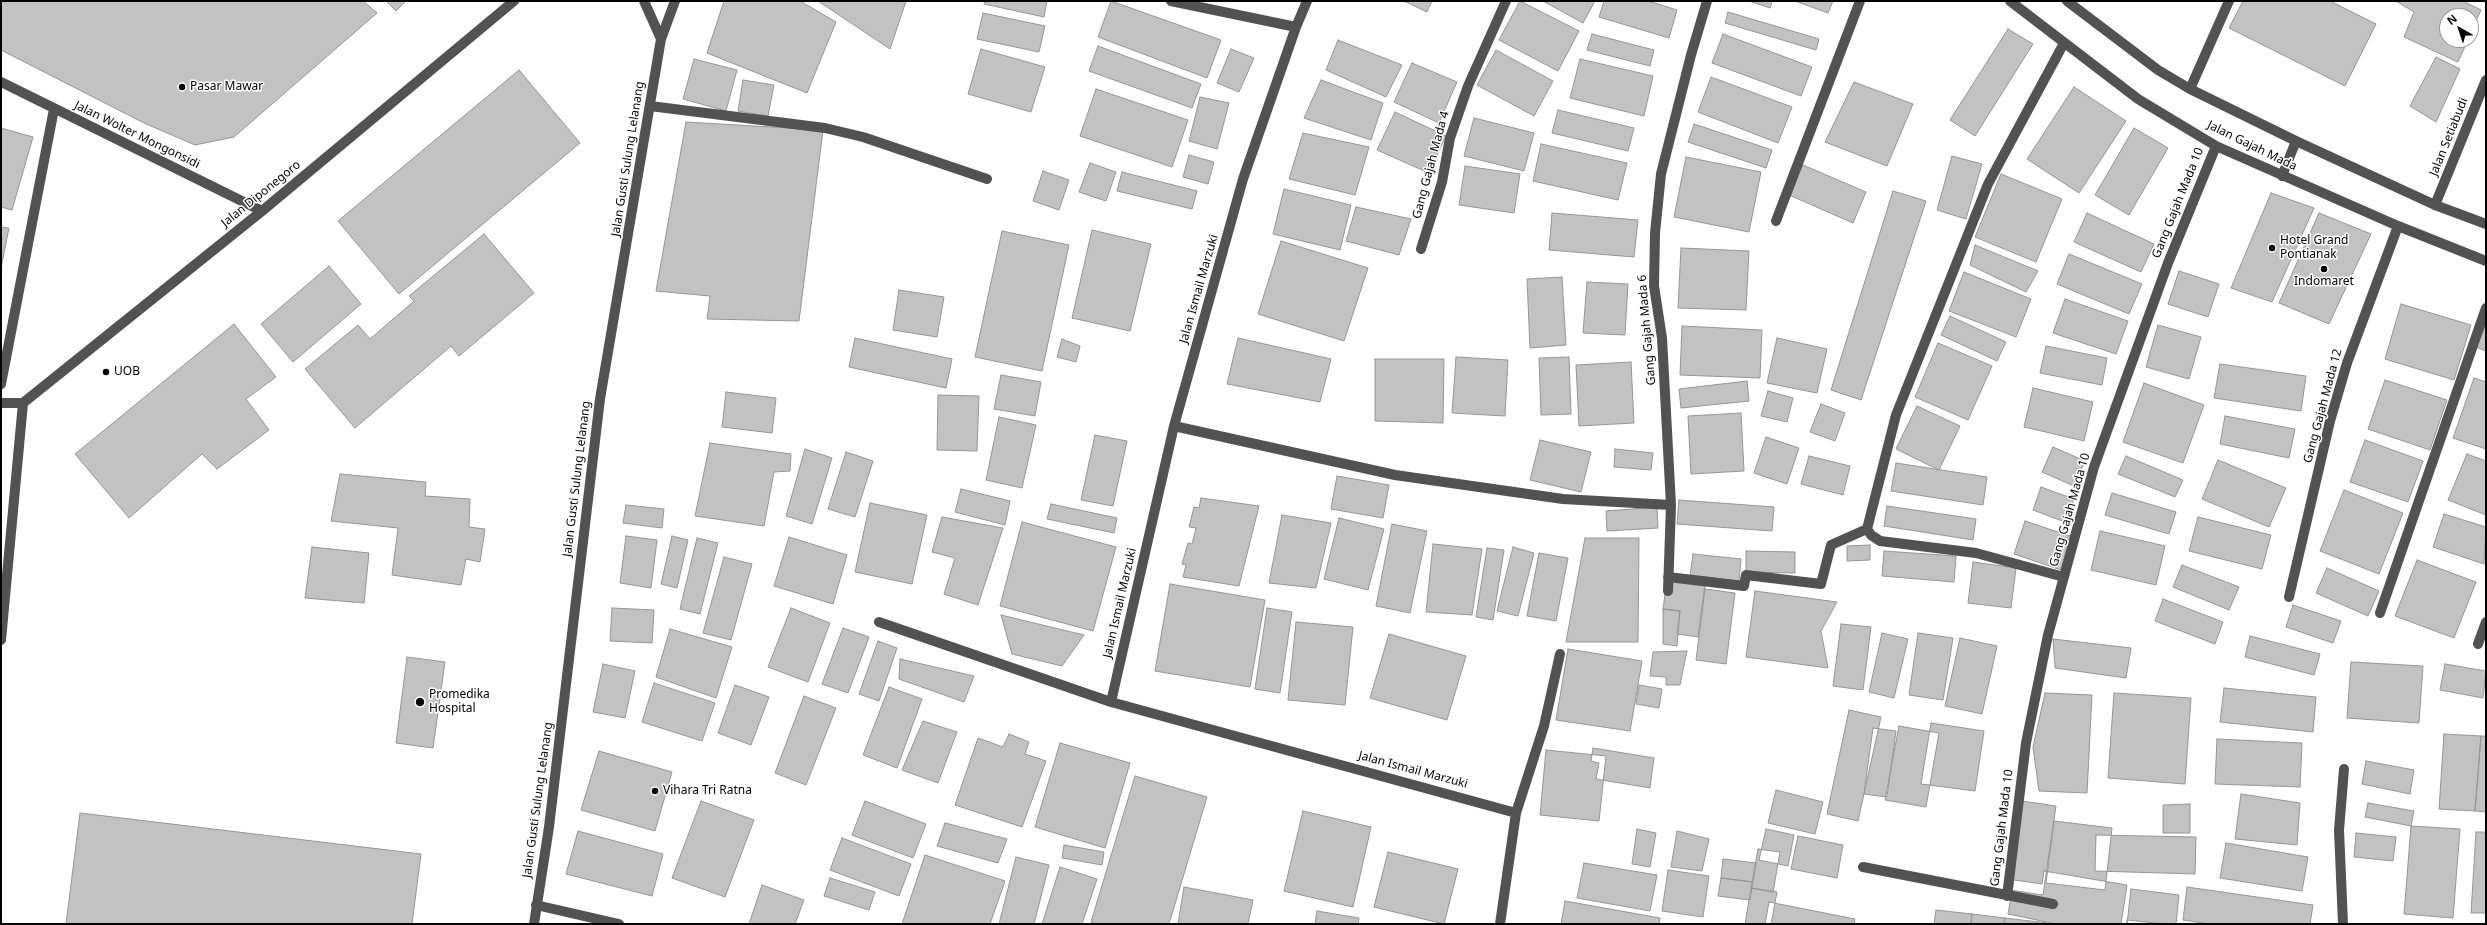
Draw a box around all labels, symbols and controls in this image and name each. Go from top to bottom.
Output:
north arrow [2439,8,2479,48]
text: N [2444,10,2460,28]
place label: Pasar Mawar [190,80,263,94]
street label: Jalan Gusti Sulung Lelanang [609,80,647,238]
marker: Pasar Mawar [177,82,187,92]
street label: Jalan Setiabudi [2427,96,2471,178]
street label: Jalan Wolter Mongonsidi [72,98,202,172]
street label: Gang Gajah Mada 4 [1410,110,1452,220]
street label: Jalan Gajah Mada [2205,118,2299,174]
street label: Gang Gajah Mada 10 [2149,146,2207,260]
street label: Jalan Diponegoro [219,158,303,230]
street label: Jalan Ismail Marzuki [1177,233,1221,345]
place label: Hotel Grand Pontianak [2280,234,2348,262]
marker: Hotel Grand Pontianak [2267,243,2277,253]
marker: Indomaret [2319,264,2329,274]
street label: Gang Gajah Mada 6 [1635,274,1659,386]
place label: Indomaret [2294,275,2354,289]
street label: Gang Gajah Mada 12 [2301,347,2345,465]
place label: UOB [114,365,140,379]
marker: UOB [101,367,111,377]
street label: Jalan Gusti Sulung Lelanang [560,400,594,558]
street label: Gang Gajah Mada 10 [2047,451,2093,569]
street label: Jalan Ismail Marzuki [1100,547,1140,659]
place label: Promedika Hospital [429,688,490,716]
marker: Promedika Hospital [414,696,426,708]
street label: Jalan Gusti Sulung Lelanang [520,721,556,879]
street label: Jalan Ismail Marzuki [1357,748,1469,792]
street label: Gang Gajah Mada 10 [1988,769,2016,887]
place label: Vihara Tri Ratna [663,784,752,798]
marker: Vihara Tri Ratna [650,786,660,796]

